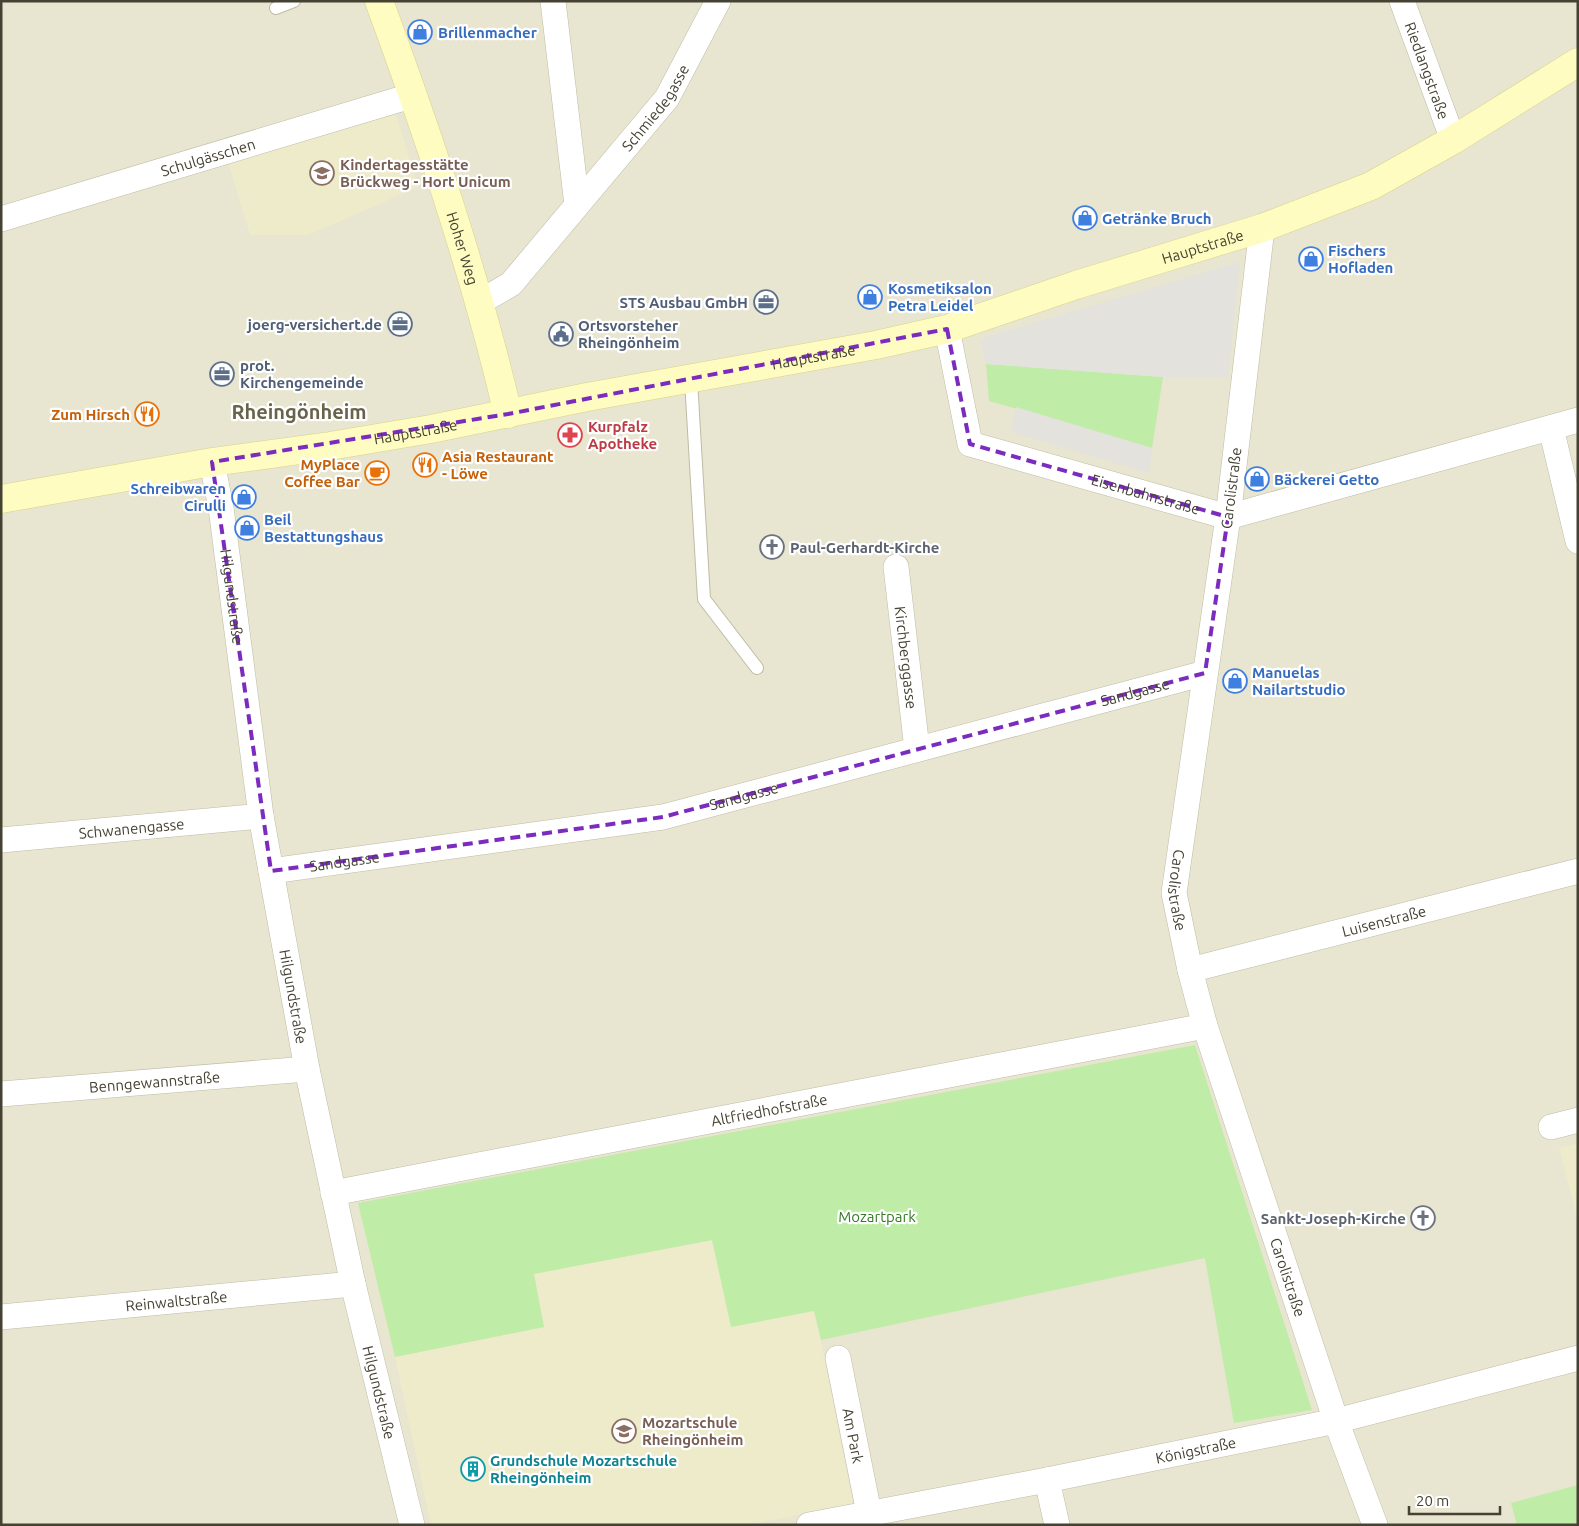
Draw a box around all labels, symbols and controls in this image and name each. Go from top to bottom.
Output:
shop icon: Brillenmacher [407,19,433,45]
street label: Riedlangstraße [1402,20,1453,121]
place label: Brillenmacher [438,24,538,41]
street label: Schmiedegasse [618,61,692,154]
street label: Schulgässchen [159,135,257,179]
place label: Kindertagesstätte Brückweg - Hort Unicum [340,156,511,190]
school or university icon: Kindertagesstätte Brückweg - Hort Unicum [309,160,335,186]
shop icon: Getränke Bruch [1072,205,1098,231]
street label: Hoher Weg [444,209,482,287]
place label: Getränke Bruch [1102,210,1212,227]
street label: Hauptstraße [1160,226,1245,267]
place label: Fischers Hofladen [1328,242,1393,276]
shop icon: Fischers Hofladen [1298,246,1324,272]
place label: Kosmetiksalon Petra Leidel [888,280,992,314]
shop icon: Kosmetiksalon Petra Leidel [857,284,883,310]
office icon: STS Ausbau GmbH [753,289,779,315]
place label: STS Ausbau GmbH [620,294,748,311]
office icon: joerg-versichert.de [387,311,413,337]
place label: joerg-versichert.de [246,316,382,333]
place label: Ortsvorsteher Rheingönheim [578,317,679,351]
public building icon: Ortsvorsteher Rheingönheim [548,321,574,347]
street label: Hauptstraße [770,340,857,372]
place label: prot. Kirchengemeinde [240,357,364,391]
office icon: prot. Kirchengemeinde [209,361,235,387]
district label: Rheingönheim [231,400,367,423]
restaurant icon: Zum Hirsch [134,401,160,427]
place label: Zum Hirsch [51,406,130,423]
street label: Hauptstraße [372,415,459,447]
place label: Kurpfalz Apotheke [588,418,657,452]
pharmacy icon: Kurpfalz Apotheke [557,422,583,448]
street label: Carolistraße [1218,446,1244,530]
place label: Asia Restaurant - Löwe [442,448,554,482]
restaurant icon: Asia Restaurant - Löwe [412,452,438,478]
place label: MyPlace Coffee Bar [284,456,361,490]
cafe icon: MyPlace Coffee Bar [364,460,390,486]
shop icon: Bäckerei Getto [1244,466,1270,492]
street label: Eisenbahnstraße [1090,470,1202,517]
place label: Bäckerei Getto [1274,471,1379,488]
place label: Schreibwaren Cirulli [130,480,226,514]
shop icon: Schreibwaren Cirulli [231,484,257,510]
place label: Beil Bestattungshaus [264,511,383,545]
shop icon: Beil Bestattungshaus [234,515,260,541]
church icon: Paul-Gerhardt-Kirche [759,534,785,560]
place label: Paul-Gerhardt-Kirche [790,539,939,556]
street label: Hilgundstraße [218,548,247,645]
street label: Kirchberggasse [892,605,921,710]
place label: Manuelas Nailartstudio [1252,664,1346,698]
shop icon: Manuelas Nailartstudio [1222,668,1248,694]
street label: Sandgasse [1099,674,1171,709]
street label: Sandgasse [707,778,780,813]
street label: Schwanengasse [78,815,185,841]
street label: Sandgasse [308,848,380,874]
street label: Carolistraße [1165,848,1190,932]
street label: Luisenstraße [1340,902,1428,939]
street label: Hilgundstraße [277,948,311,1045]
street label: Benngewannstraße [88,1068,221,1095]
street label: Altfriedhofstraße [710,1090,829,1129]
church icon: Sankt-Joseph-Kirche [1410,1205,1436,1231]
park label: Mozartpark [838,1208,916,1225]
place label: Sankt-Joseph-Kirche [1261,1210,1406,1227]
street label: Carolistraße [1267,1235,1309,1319]
street label: Reinwaltstraße [125,1287,228,1314]
street label: Hilgundstraße [360,1344,399,1441]
street label: Am Park [840,1406,867,1465]
place label: Mozartschule Rheingönheim [642,1414,743,1448]
school or university icon: Mozartschule Rheingönheim [611,1418,637,1444]
street label: Königstraße [1154,1433,1237,1466]
place label: Grundschule Mozartschule Rheingönheim [490,1452,677,1486]
building icon: Grundschule Mozartschule Rheingönheim [460,1456,486,1482]
scale bar [1409,1484,1500,1516]
text: 20 m [1416,1492,1449,1509]

